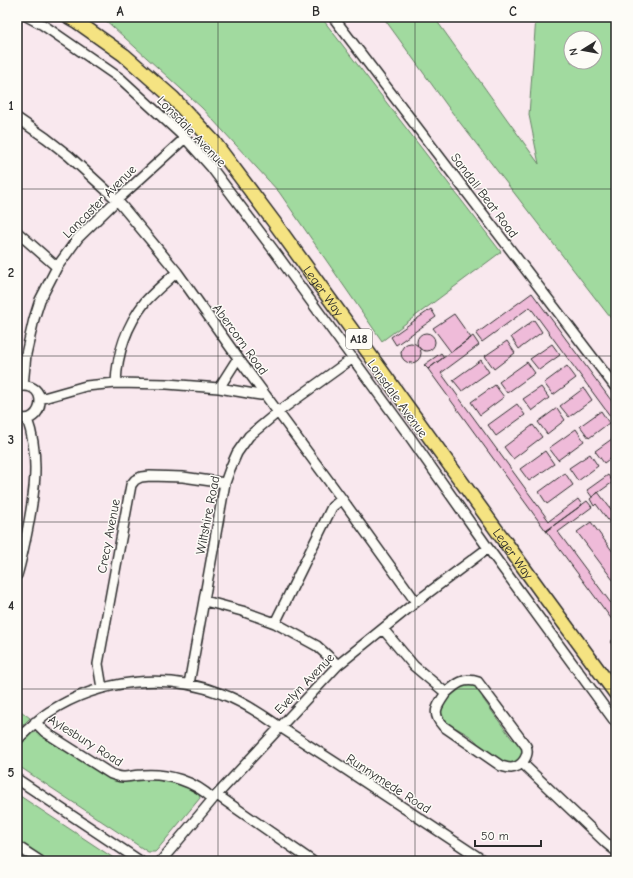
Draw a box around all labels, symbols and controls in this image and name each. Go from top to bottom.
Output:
text: A [116,4,124,19]
text: B [312,4,320,19]
text: C [509,4,517,19]
north arrow [563,30,603,70]
text: N [567,47,581,57]
street label: Lonsdale Avenue [154,93,230,170]
text: 1 [8,98,14,113]
street label: Sandall Beat Road [448,150,521,241]
street label: Lancaster Avenue [60,161,139,241]
street label: Leger Way [300,263,347,319]
text: 2 [8,265,14,280]
street label: Abercorn Road [210,301,271,378]
road number: A18 [346,329,372,349]
street label: Lonsdale Avenue [364,356,431,441]
text: 3 [8,432,14,447]
street label: Wiltshire Road [193,474,222,556]
street label: Crecy Avenue [94,497,123,575]
street label: Leger Way [490,526,536,582]
text: 4 [8,598,14,613]
street label: Evelyn Avenue [271,649,338,717]
street label: Aylesbury Road [46,712,126,769]
street label: Runnymede Road [344,751,434,816]
text: 5 [8,765,15,780]
scale bar [475,822,541,848]
text: 50 m [481,829,509,843]

